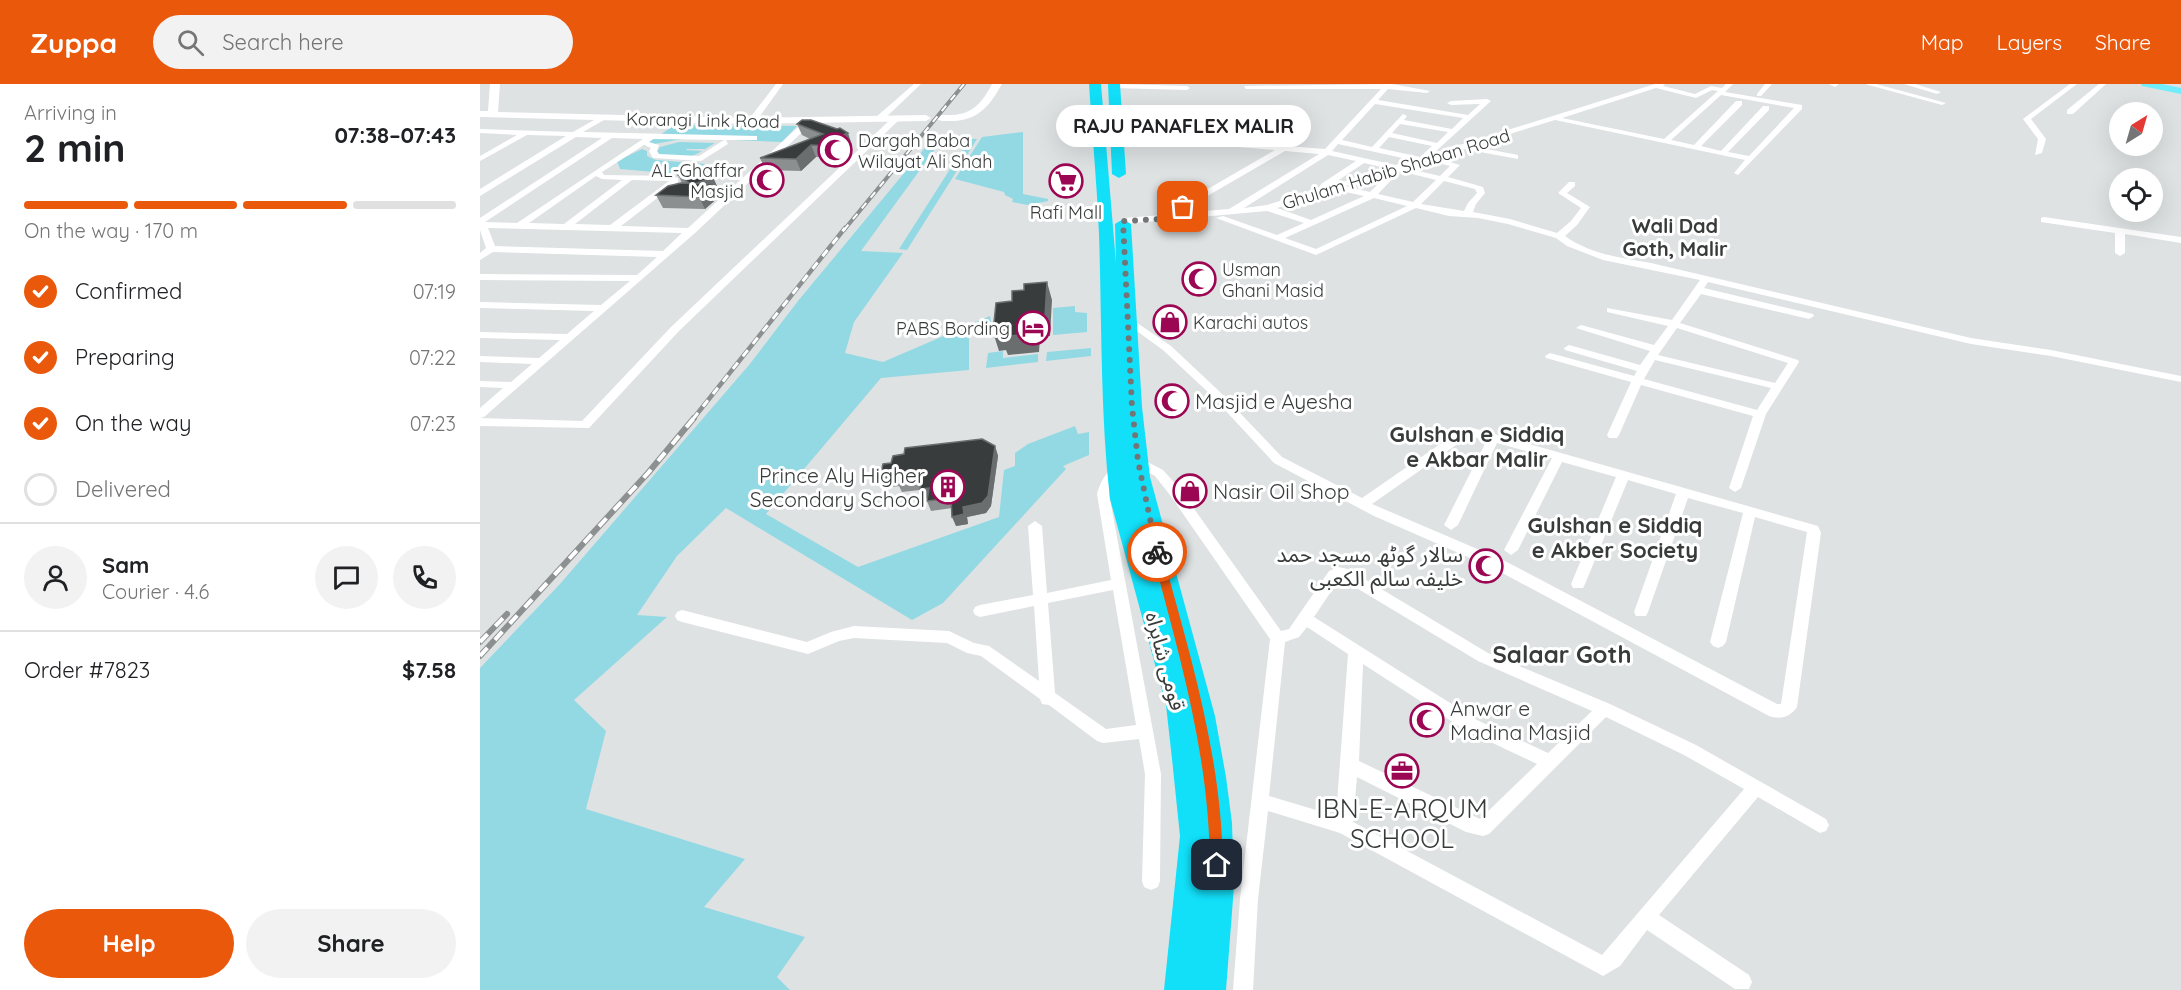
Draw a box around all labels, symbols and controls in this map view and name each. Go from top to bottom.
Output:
search box [153,15,573,69]
text: Zuppa [30,25,117,60]
icon: search [174,26,207,59]
text: Search here [222,28,344,56]
text: Map [1921,29,1964,55]
text: Layers [1997,29,2062,55]
text: Share [2095,29,2151,55]
text: Arriving in [24,100,117,125]
north arrow [2109,102,2163,156]
map controls [2109,102,2163,222]
callout: RAJU PANAFLEX MALIR [1056,105,1311,147]
street label: Korangi Link Road [626,107,780,133]
text: RAJU PANAFLEX MALIR [1073,113,1294,138]
text: 07:38–07:43 [335,121,456,149]
text: 2 min [24,123,126,172]
street label: Ghulam Habib Shaban Road [1279,123,1513,215]
place label: Dargah Baba Wilayat Ali Shah [858,129,992,173]
mosque icon: Dargah Baba Wilayat Ali Shah [817,132,853,168]
place label: AL-Ghaffar Masjid [651,159,744,203]
mosque icon: AL-Ghaffar Masjid [749,162,785,198]
supermarket icon: Rafi Mall [1048,163,1084,199]
button: locate [2109,168,2163,222]
pin [1157,181,1208,232]
icon: bag [1166,190,1199,223]
place label: Rafi Mall [1030,201,1102,224]
district label: Wali Dad Goth, Malir [1622,213,1728,261]
text: On the way · 170 m [24,218,198,243]
place label: Usman Ghani Masid [1222,258,1324,302]
mosque icon: Usman Ghani Masid [1181,261,1217,297]
icon: check [24,275,57,308]
text: Confirmed [75,277,182,305]
text: 07:19 [413,279,456,304]
shop icon: Karachi autos [1152,304,1188,340]
hotel icon: PABS Bording [1015,310,1051,346]
place label: Karachi autos [1193,311,1308,334]
place label: PABS Bording [896,317,1010,340]
icon: check [24,341,57,374]
text: Preparing [75,343,175,371]
text: 07:22 [409,345,456,370]
mosque icon: Masjid e Ayesha [1154,383,1190,419]
place label: Masjid e Ayesha [1195,388,1352,414]
icon: check [24,407,57,440]
text: On the way [75,409,191,437]
text: 07:23 [410,411,456,436]
district label: Gulshan e Siddiq e Akbar Malir [1390,420,1564,473]
place label: Prince Aly Higher Secondary School [750,462,925,512]
building icon: Prince Aly Higher Secondary School [930,469,966,505]
shop icon: Nasir Oil Shop [1172,473,1208,509]
text: Delivered [75,475,171,503]
place label: Nasir Oil Shop [1213,478,1349,504]
district label: Gulshan e Siddiq e Akber Society [1528,511,1702,564]
courier [1127,522,1187,582]
icon: bike [1141,536,1174,569]
place label: سالار گوٹھ مسجد حمد خلیفہ سالم الکعبی [1276,541,1463,594]
button: person [24,546,87,609]
button: chat [315,546,378,609]
button: phone [393,546,456,609]
mosque icon: سالار گوٹھ مسجد حمد خلیفہ سالم الکعبی [1468,548,1504,584]
text: Sam [102,551,149,579]
text: Courier · 4.6 [102,579,209,604]
street label: قومی شاہراہ [1140,609,1192,713]
district label: Salaar Goth [1493,639,1631,669]
text: Order #7823 [24,656,150,684]
text: $7.58 [402,656,456,684]
place label: Anwar e Madina Masjid [1450,695,1591,745]
mosque icon: Anwar e Madina Masjid [1409,702,1445,738]
office icon: IBN-E-ARQUM SCHOOL [1384,753,1420,789]
place label: IBN-E-ARQUM SCHOOL [1316,792,1488,855]
pin [1191,839,1242,890]
icon: home [1200,848,1233,881]
button: Help [24,909,234,978]
button: Share [246,909,456,978]

